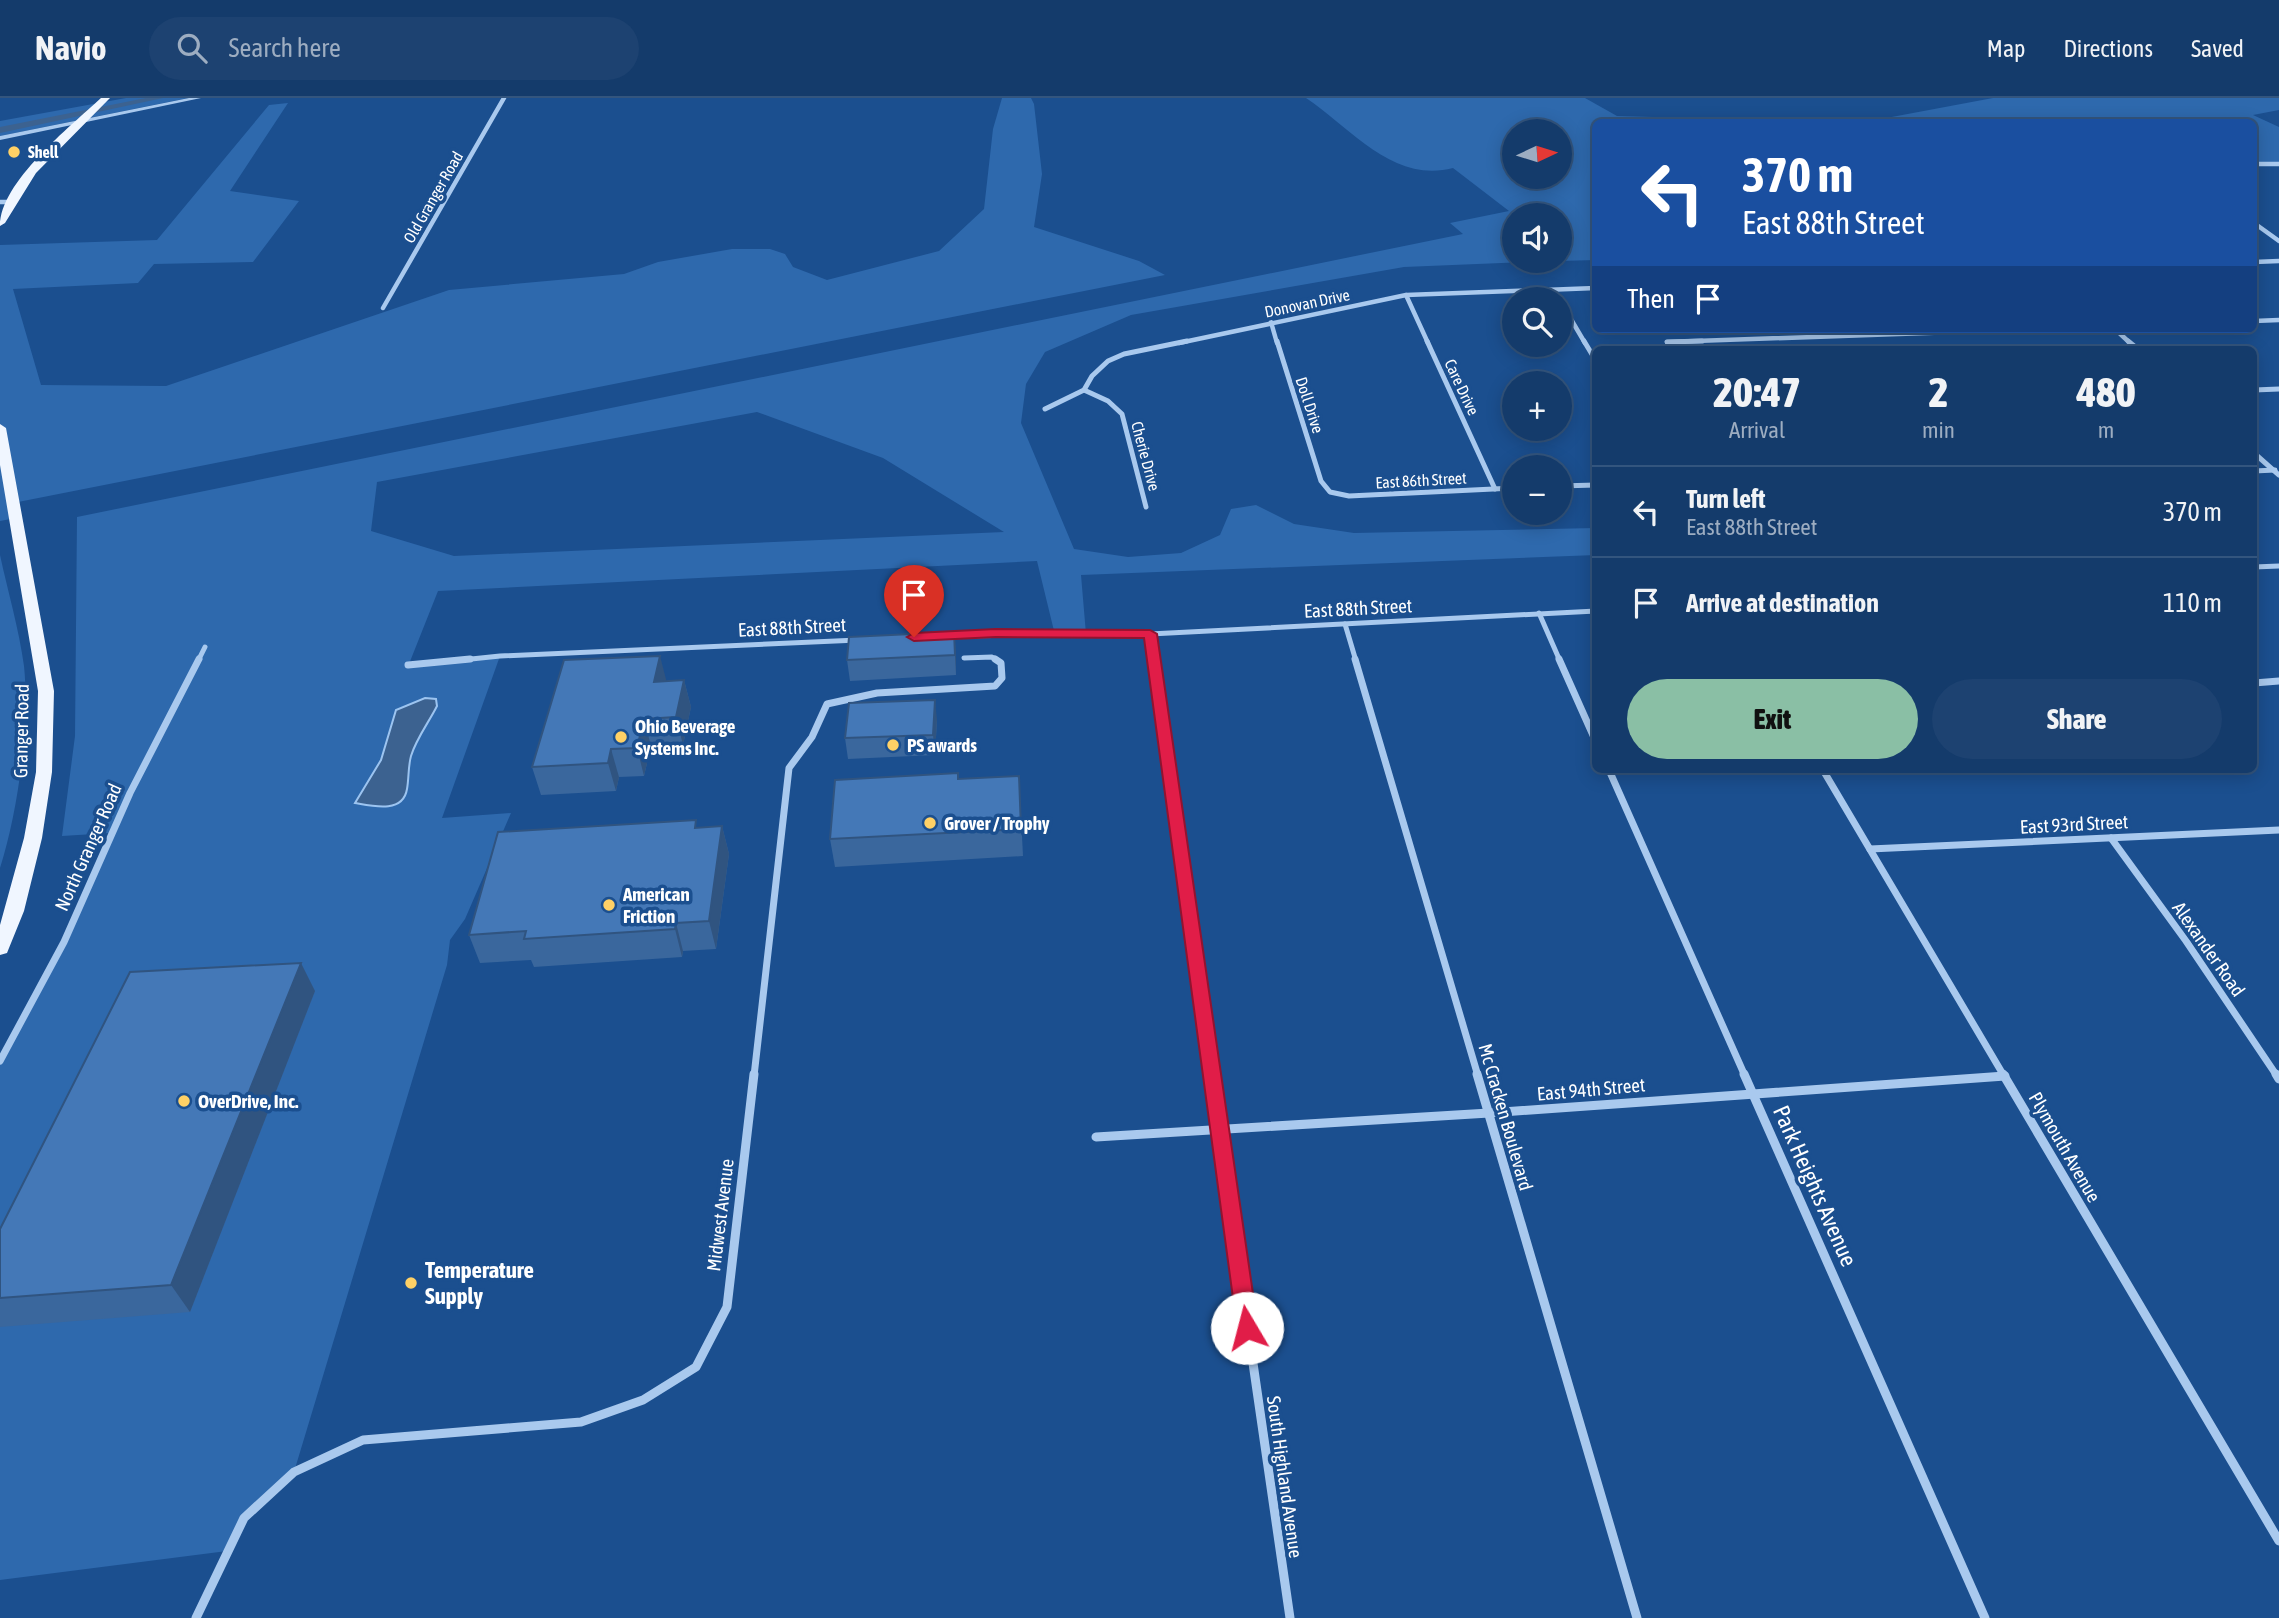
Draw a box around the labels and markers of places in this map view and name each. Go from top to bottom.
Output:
place label: Shell [28,143,59,161]
marker: Shell [6,144,22,160]
pin [884,565,944,637]
place label: Ohio Beverage Systems Inc. [635,715,736,759]
marker: Ohio Beverage Systems Inc. [613,729,629,745]
place label: PS awards [907,734,977,756]
marker: PS awards [885,737,901,753]
place label: Grover / Trophy [944,812,1050,834]
marker: Grover / Trophy [922,815,938,831]
place label: American Friction [622,883,690,927]
marker: American Friction [601,897,617,913]
place label: OverDrive, Inc. [198,1090,299,1112]
marker: OverDrive, Inc. [176,1093,192,1109]
place label: Temperature Supply [425,1257,534,1309]
marker: Temperature Supply [403,1275,419,1291]

